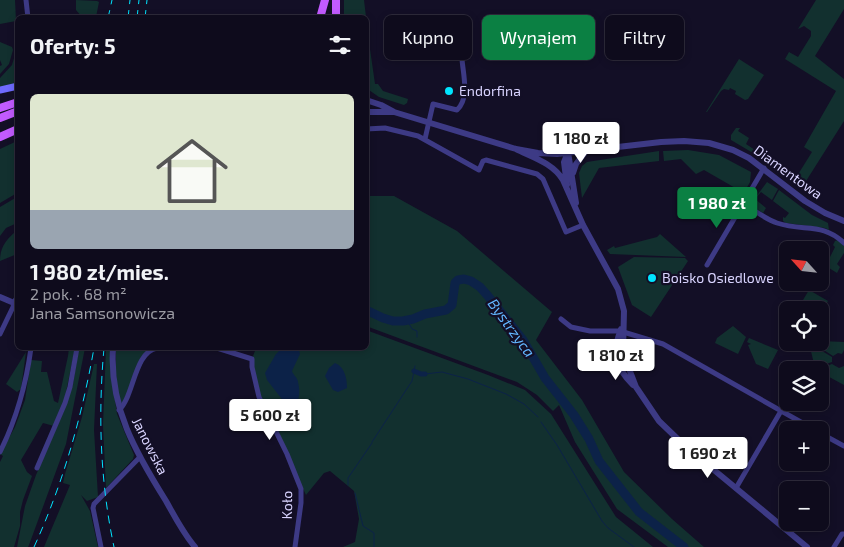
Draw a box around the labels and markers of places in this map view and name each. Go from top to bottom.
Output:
place label: Endorfina [459,82,521,99]
marker: Endorfina [443,85,455,97]
pin: 1 180 zł [529,121,633,164]
pin: 1 980 zł [665,186,769,229]
place label: Boisko Osiedlowe [662,269,774,286]
marker: Boisko Osiedlowe [646,272,658,284]
pin: 1 810 zł [564,338,668,381]
pin: 5 600 zł [218,398,322,441]
pin: 1 690 zł [656,436,760,479]

